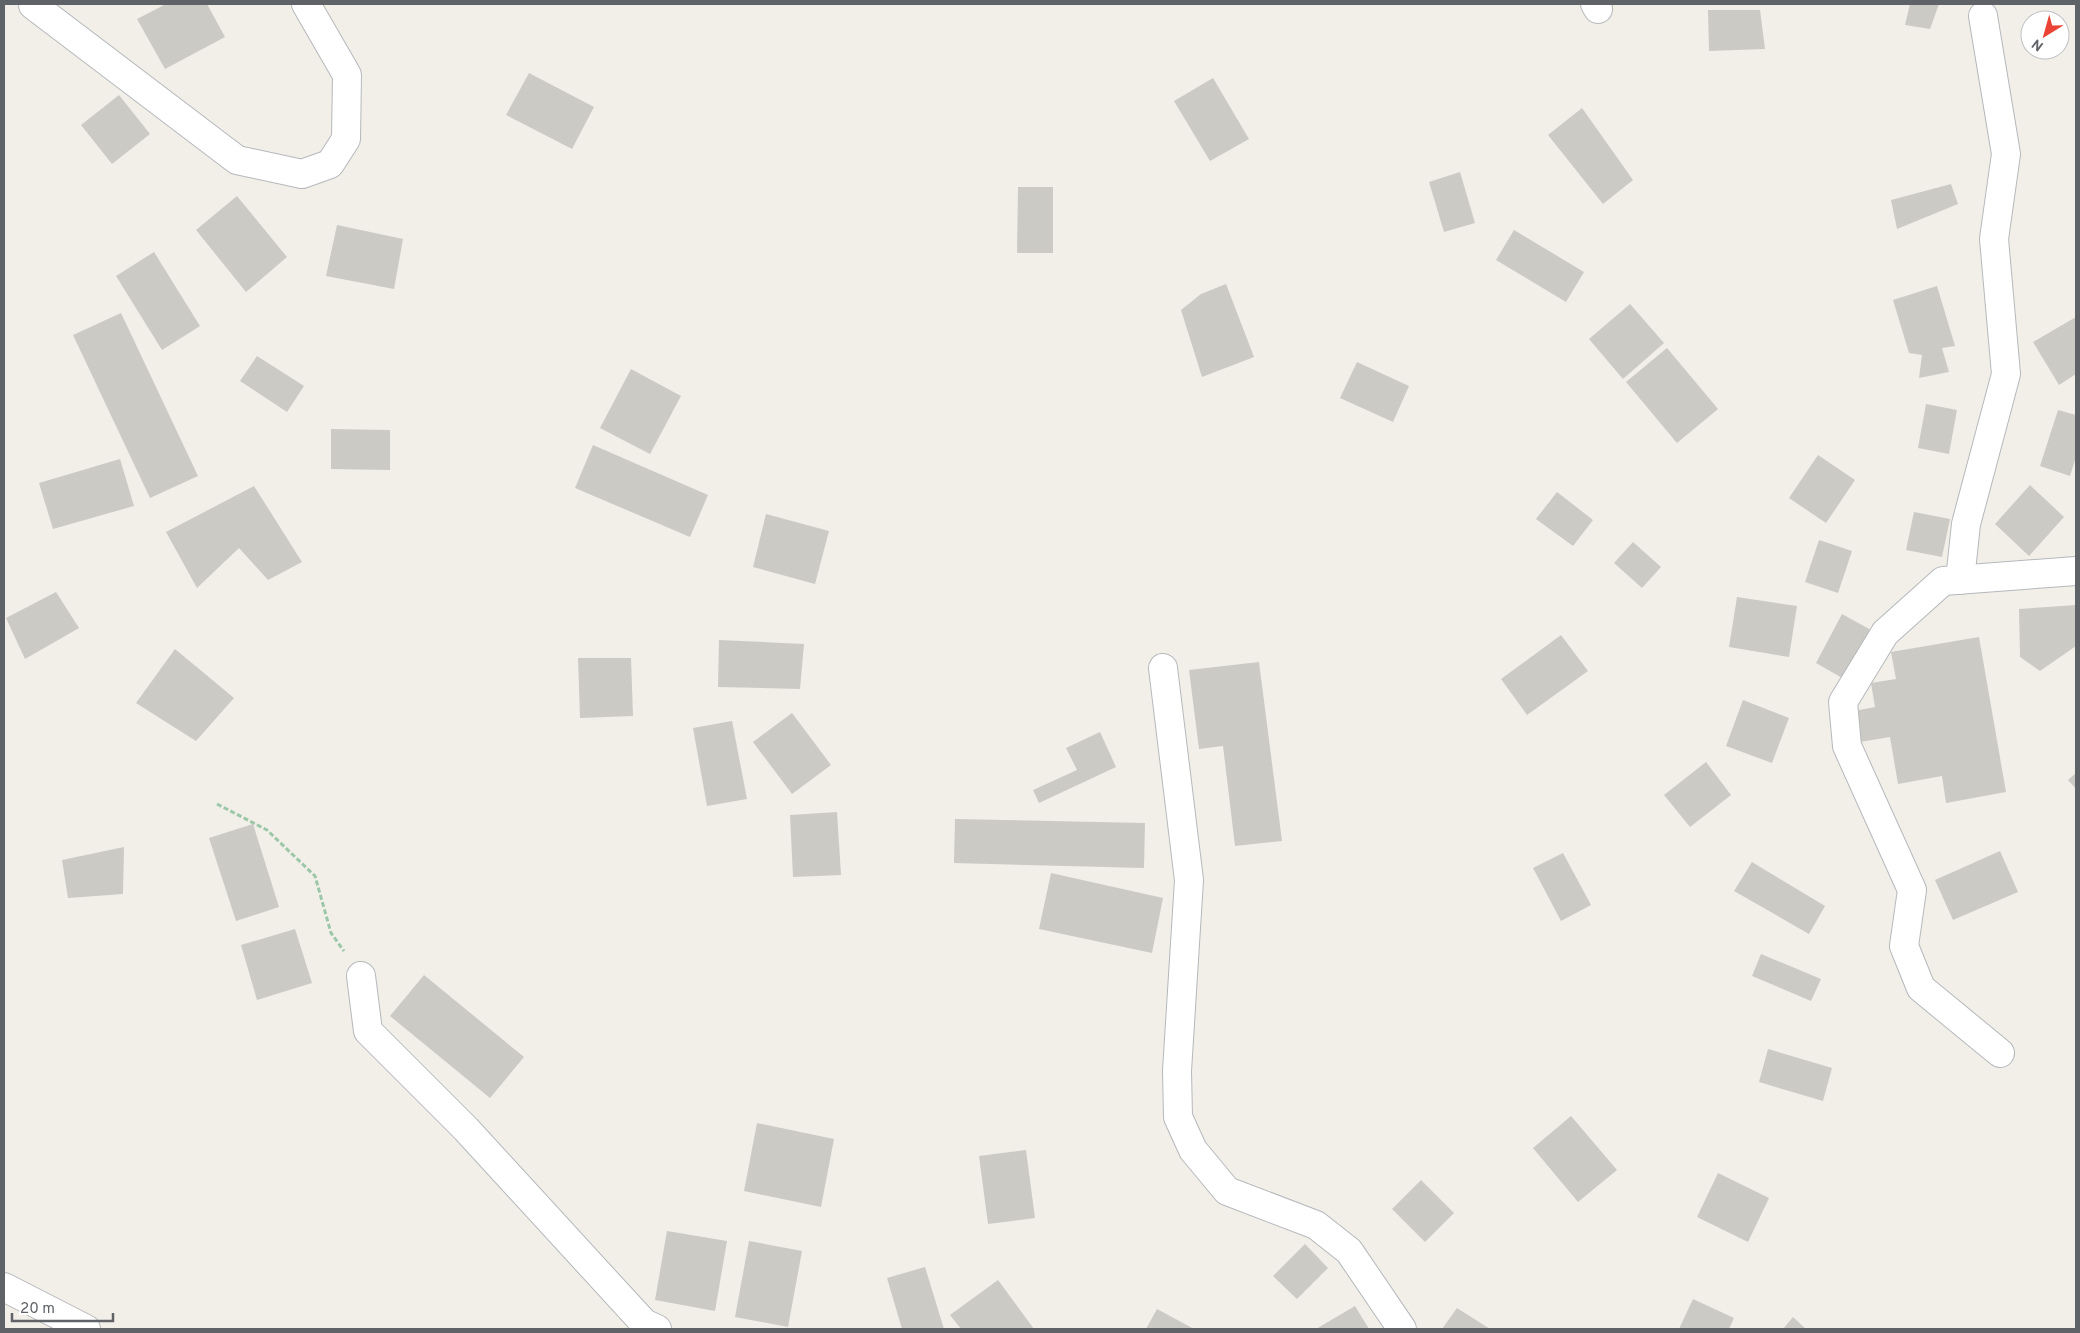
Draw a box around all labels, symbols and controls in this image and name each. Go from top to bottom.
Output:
north arrow [2020,10,2070,60]
text: N [2029,34,2047,54]
scale bar [12,1290,114,1322]
text: 20 m [20,1300,55,1319]

